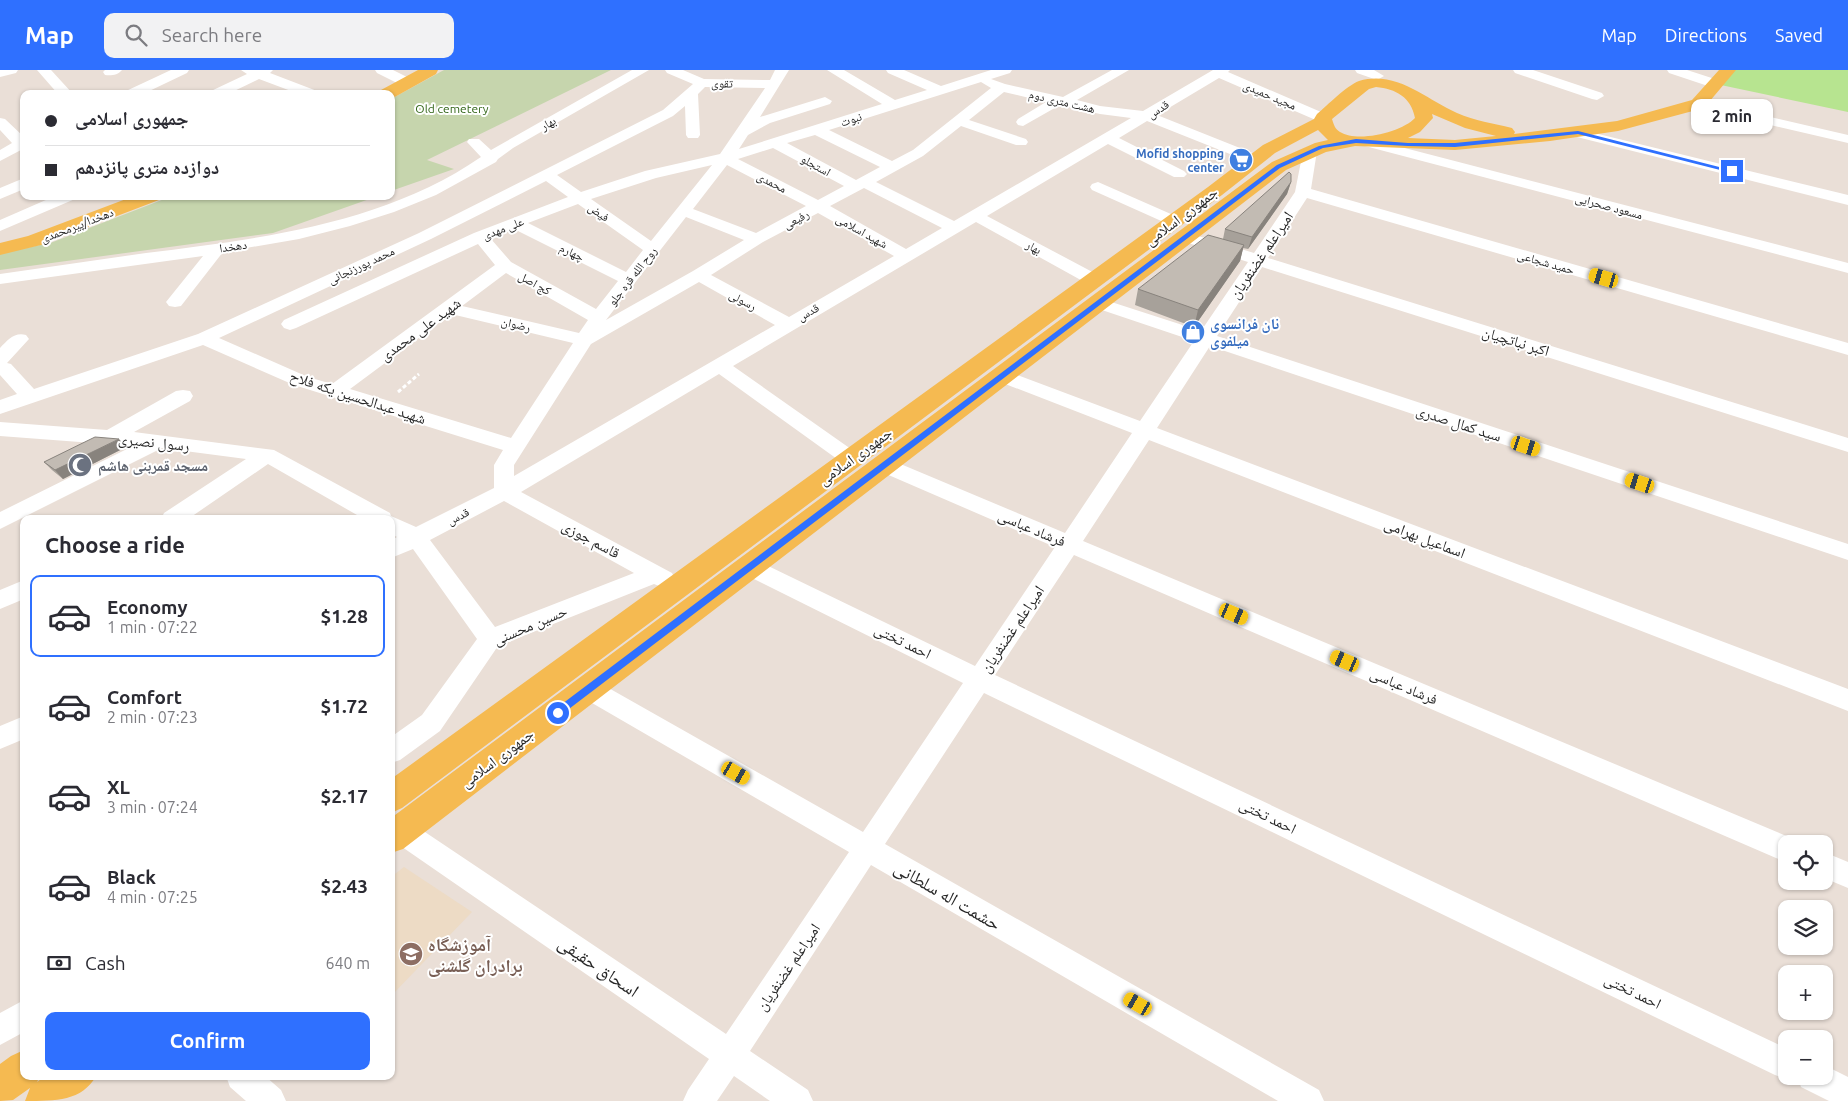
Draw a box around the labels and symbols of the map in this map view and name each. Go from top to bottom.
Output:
street label: تقوی [711,76,733,91]
street label: مجید حمیدی [1241,78,1298,113]
street label: هشت متری دوم [1027,87,1097,117]
street label: قدس [1145,97,1172,122]
callout: 2 min [1691,98,1773,134]
park label: Old cemetery [415,102,489,115]
street label: نبوت [839,109,864,130]
street label: بهار [537,114,559,134]
place label: Mofid shopping center [1136,147,1224,174]
supermarket icon: Mofid shopping center [1228,147,1254,173]
street label: استجلو [798,152,833,179]
route end [1721,160,1743,182]
street label: محمدی [755,169,789,196]
street label: جمهوری اسلامی [1141,183,1222,250]
street label: مسعود صحرایی [1574,191,1644,222]
street label: فیض [585,200,612,225]
street label: دهخدا/پیرمحمدی [39,205,116,246]
street label: رفیعی [781,207,812,232]
street label: امیراعلم غضنفریان [1226,208,1298,303]
street label: شهید اسلامی [833,211,890,252]
street label: علی مهدی [481,214,526,243]
street label: بهار [1023,237,1044,258]
street label: دهخدا [218,238,248,254]
street label: چهارم [557,241,587,265]
street label: محمد پورزنجانی [326,244,397,287]
street label: روح الله قره جلو [605,244,660,309]
street label: حمید شجاعی [1516,248,1576,278]
car [1587,267,1620,289]
street label: کج اصل [516,269,554,298]
street label: رسولی [727,287,759,314]
street label: شهید علی محمدی [376,294,465,366]
street label: قدس [795,301,822,324]
street label: رضوان [500,314,532,335]
place label: نان فرانسوی میلفوی [1210,315,1279,350]
shop icon: نان فرانسوی میلفوی [1180,319,1206,345]
street label: اکبر نباتچیان [1480,323,1552,361]
street label: شهید عبدالحسین یکه فلاح [287,367,428,429]
street label: سید کمال صدری [1414,401,1504,447]
street label: جمهوری اسلامی [815,423,897,490]
street label: رسول نصیری [117,430,191,456]
car [1509,434,1542,458]
mosque icon: مسجد قمربنی هاشم [67,452,93,478]
place label: مسجد قمربنی هاشم [98,457,208,476]
car [1623,471,1656,495]
street label: قدس [445,505,472,528]
street label: فرشاد عباسی [995,506,1068,552]
street label: اسماعیل بهرامی [1381,515,1468,563]
street label: قاسم جوزی [558,517,623,563]
street label: امیراعلم غضنفریان [977,582,1049,677]
car [1217,601,1250,627]
street label: حسین محسنی [491,602,571,650]
street label: احمد تختی [871,620,934,664]
car [1328,648,1361,674]
street label: فرشاد عباسی [1367,664,1440,710]
route start [547,702,569,724]
street label: جمهوری اسلامی [457,725,538,792]
car [719,759,752,787]
street label: احمد تختی [1236,795,1299,839]
street label: حشمت اله سلطانی [890,856,1005,935]
street label: امیراعلم غضنفریان [753,920,825,1015]
street label: اسحاق حقیقی [554,932,643,1002]
place label: آموزشگاه برادران گلشنی [428,934,523,977]
school or university icon: آموزشگاه برادران گلشنی [398,941,424,967]
street label: احمد تختی [1601,970,1664,1014]
car [1121,990,1154,1018]

